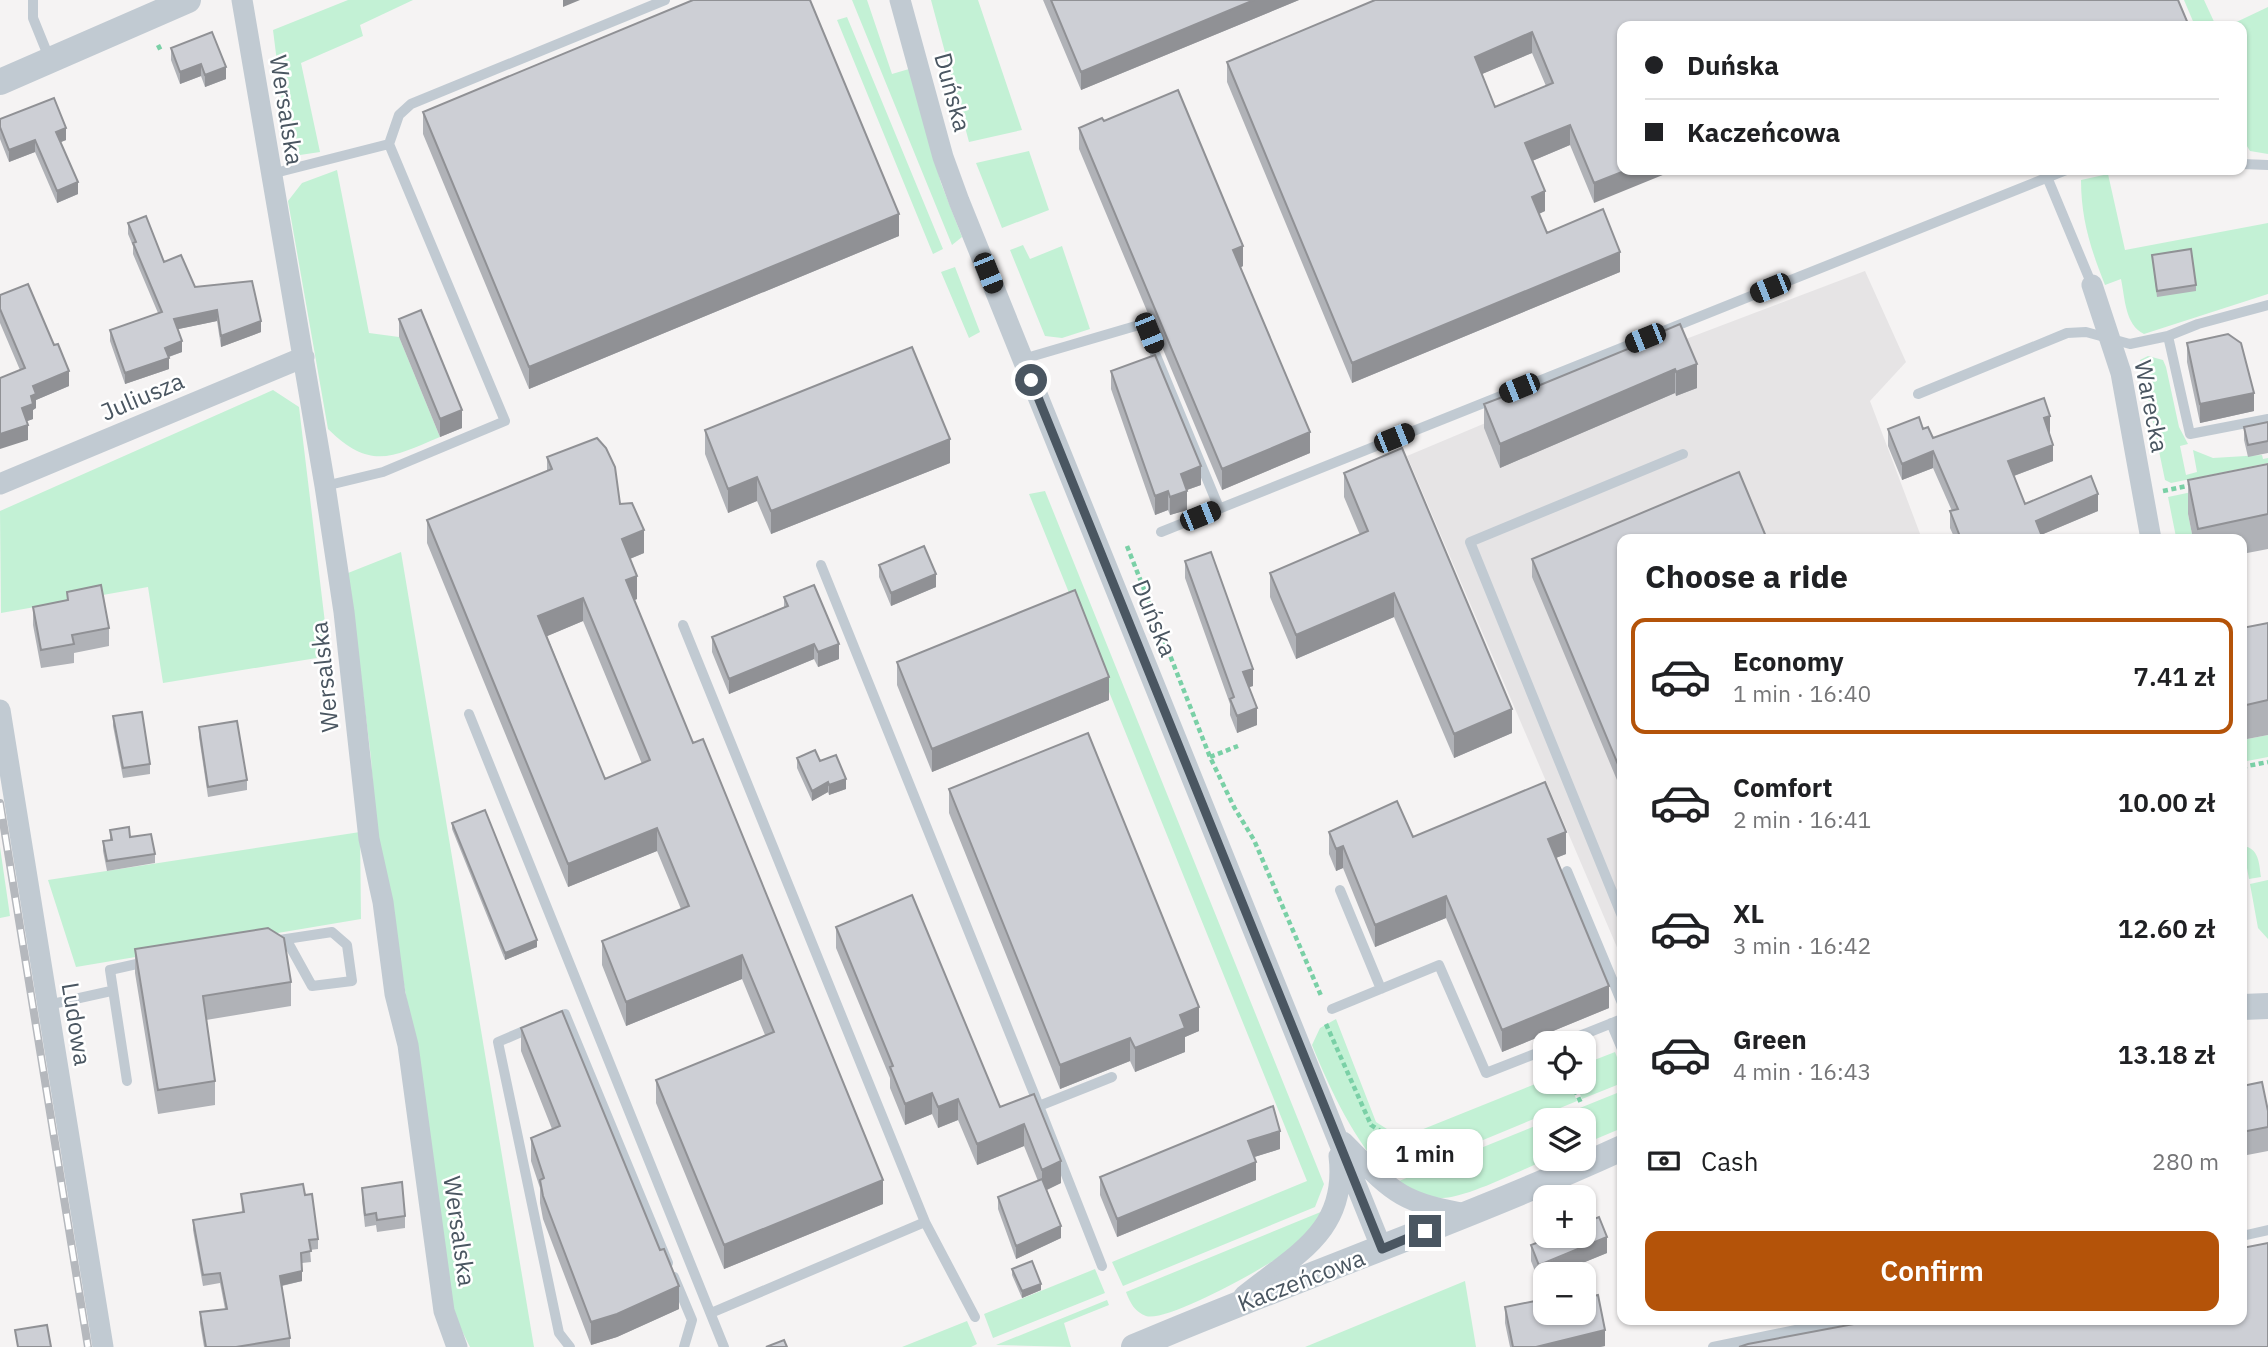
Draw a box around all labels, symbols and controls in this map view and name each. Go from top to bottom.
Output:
text: Duńska [1687,48,1779,82]
street label: Duńska [927,49,979,135]
street label: Wersalska [263,53,312,168]
text: Kaczeńcowa [1687,115,1840,149]
car [971,250,1006,296]
car [1747,270,1794,306]
car [1132,310,1167,356]
car [1622,320,1669,356]
street label: Warecka [2127,357,2177,455]
street label: Juliusza [96,364,189,428]
route start [1015,364,1047,396]
car [1496,370,1543,406]
car [1371,420,1418,456]
car [1177,498,1224,534]
text: Choose a ride [1645,555,1848,597]
street label: Duńska [1125,575,1185,661]
street label: Wersalska [302,620,346,734]
text: Economy [1733,644,1844,678]
icon: car [1649,645,1712,708]
text: 7.41 zł [2133,659,2215,693]
text: 1 min · 16:40 [1733,678,1871,708]
text: Comfort [1733,770,1832,804]
icon: car [1649,771,1712,834]
text: 10.00 zł [2118,785,2215,819]
text: 2 min · 16:41 [1733,804,1871,834]
text: XL [1733,896,1764,930]
icon: car [1649,897,1712,960]
text: 12.60 zł [2118,911,2215,945]
text: 3 min · 16:42 [1733,930,1871,960]
street label: Ludowa [55,980,99,1068]
text: Green [1733,1022,1807,1056]
icon: car [1649,1023,1712,1086]
map controls [1533,1031,1596,1325]
button: locate [1533,1031,1596,1094]
text: 13.18 zł [2118,1037,2215,1071]
text: 4 min · 16:43 [1733,1056,1871,1086]
button: layers [1533,1108,1596,1171]
callout: 1 min [1367,1130,1483,1178]
text: 1 min [1395,1138,1455,1168]
icon: cash [1645,1142,1683,1180]
text: Cash [1701,1144,1758,1178]
text: 280 m [2152,1146,2219,1176]
street label: Wersalska [436,1174,484,1288]
button: + [1533,1185,1596,1248]
route end [1409,1215,1441,1247]
button: Confirm [1645,1231,2219,1311]
street label: Kaczeńcowa [1233,1241,1369,1319]
button: − [1533,1262,1596,1325]

